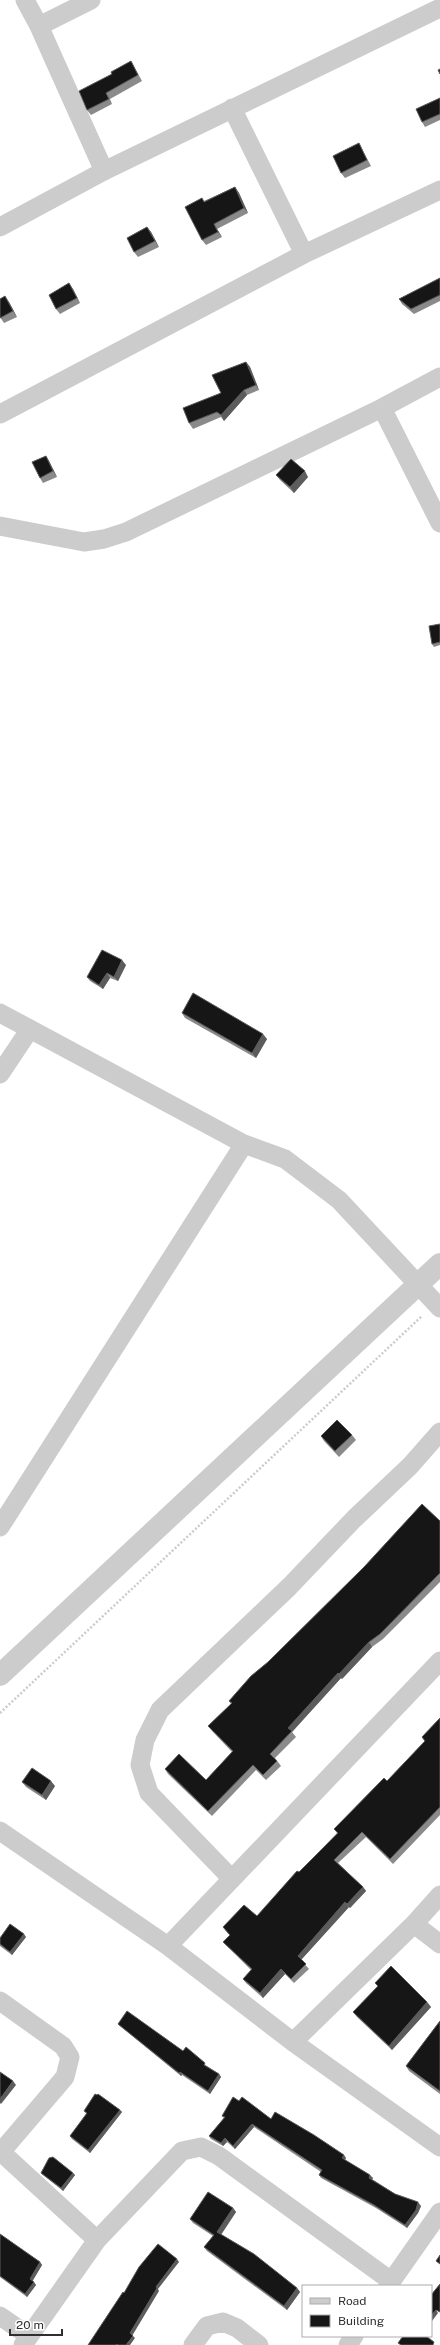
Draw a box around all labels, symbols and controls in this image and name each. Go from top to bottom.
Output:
legend [302,2285,432,2337]
text: Road [338,2294,366,2308]
scale bar [10,2311,62,2337]
text: Building [338,2314,384,2328]
text: 20 m [16,2318,44,2332]

